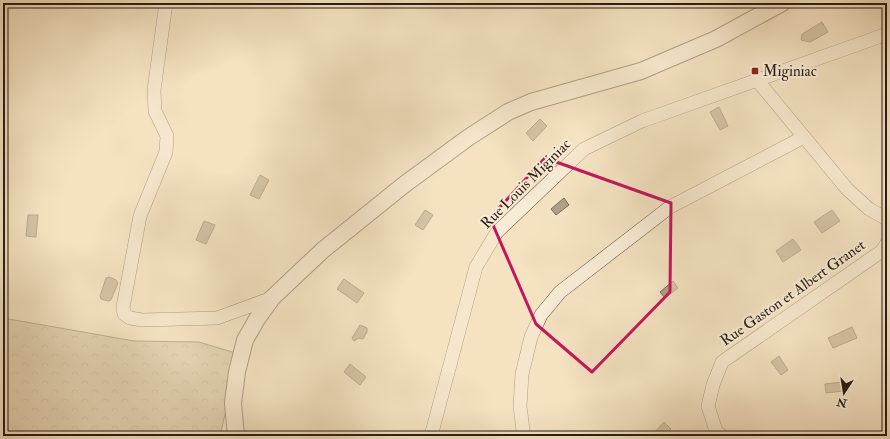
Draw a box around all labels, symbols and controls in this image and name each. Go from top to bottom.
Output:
place label: Miginiac [763,62,817,81]
marker: Miginiac [750,66,760,76]
street label: Rue Louis Miginiac [477,135,575,233]
street label: Rue Gaston et Albert Granet [717,236,869,350]
north arrow [824,373,864,413]
text: N [835,395,849,410]

